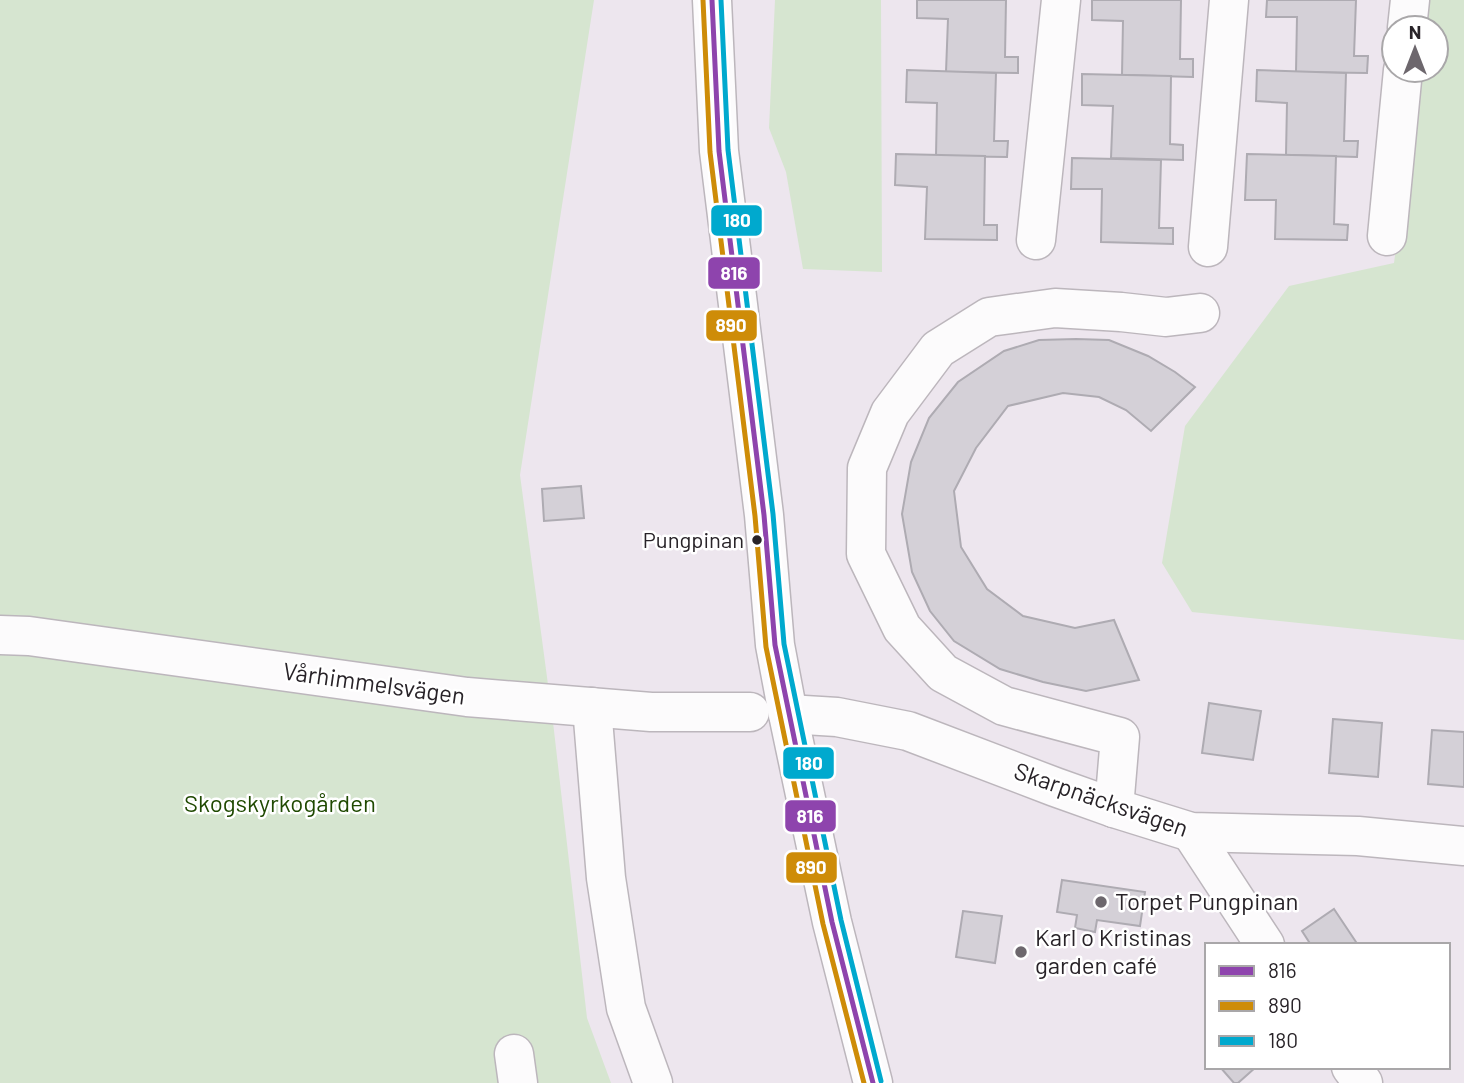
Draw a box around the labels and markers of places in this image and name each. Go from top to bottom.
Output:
place label: Pungpinan [643,526,744,552]
marker: Pungpinan [750,533,764,547]
place label: Torpet Pungpinan [1115,886,1298,915]
marker: Torpet Pungpinan [1093,894,1109,910]
place label: Karl o Kristinas garden café [1035,922,1192,979]
marker: Karl o Kristinas garden café [1013,944,1029,960]

